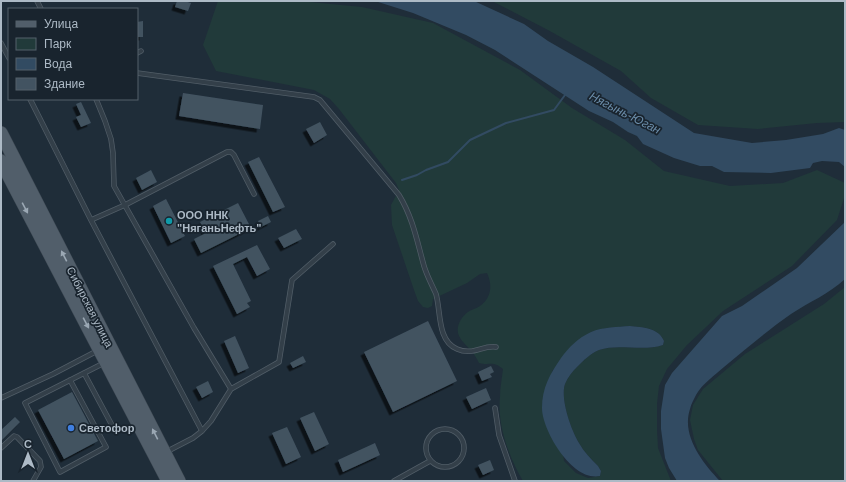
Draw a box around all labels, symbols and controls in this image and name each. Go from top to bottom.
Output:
legend [8,8,138,100]
text: Улица [44,17,78,31]
text: Парк [44,37,72,51]
text: Вода [44,57,72,71]
text: Здание [44,77,85,91]
water label: Нягынь-Юган [587,89,663,137]
one-way arrow [22,202,29,214]
place label: ООО ННК "НяганьНефть" [177,209,262,234]
marker: ООО ННК "НяганьНефть" [164,216,174,226]
one-way arrow [61,250,67,262]
street label: Сибирская улица [65,265,116,350]
one-way arrow [82,317,89,329]
place label: Светофор [79,422,135,434]
marker: Светофор [66,423,76,433]
one-way arrow [152,428,158,440]
north arrow [8,434,48,474]
text: С [24,438,32,450]

